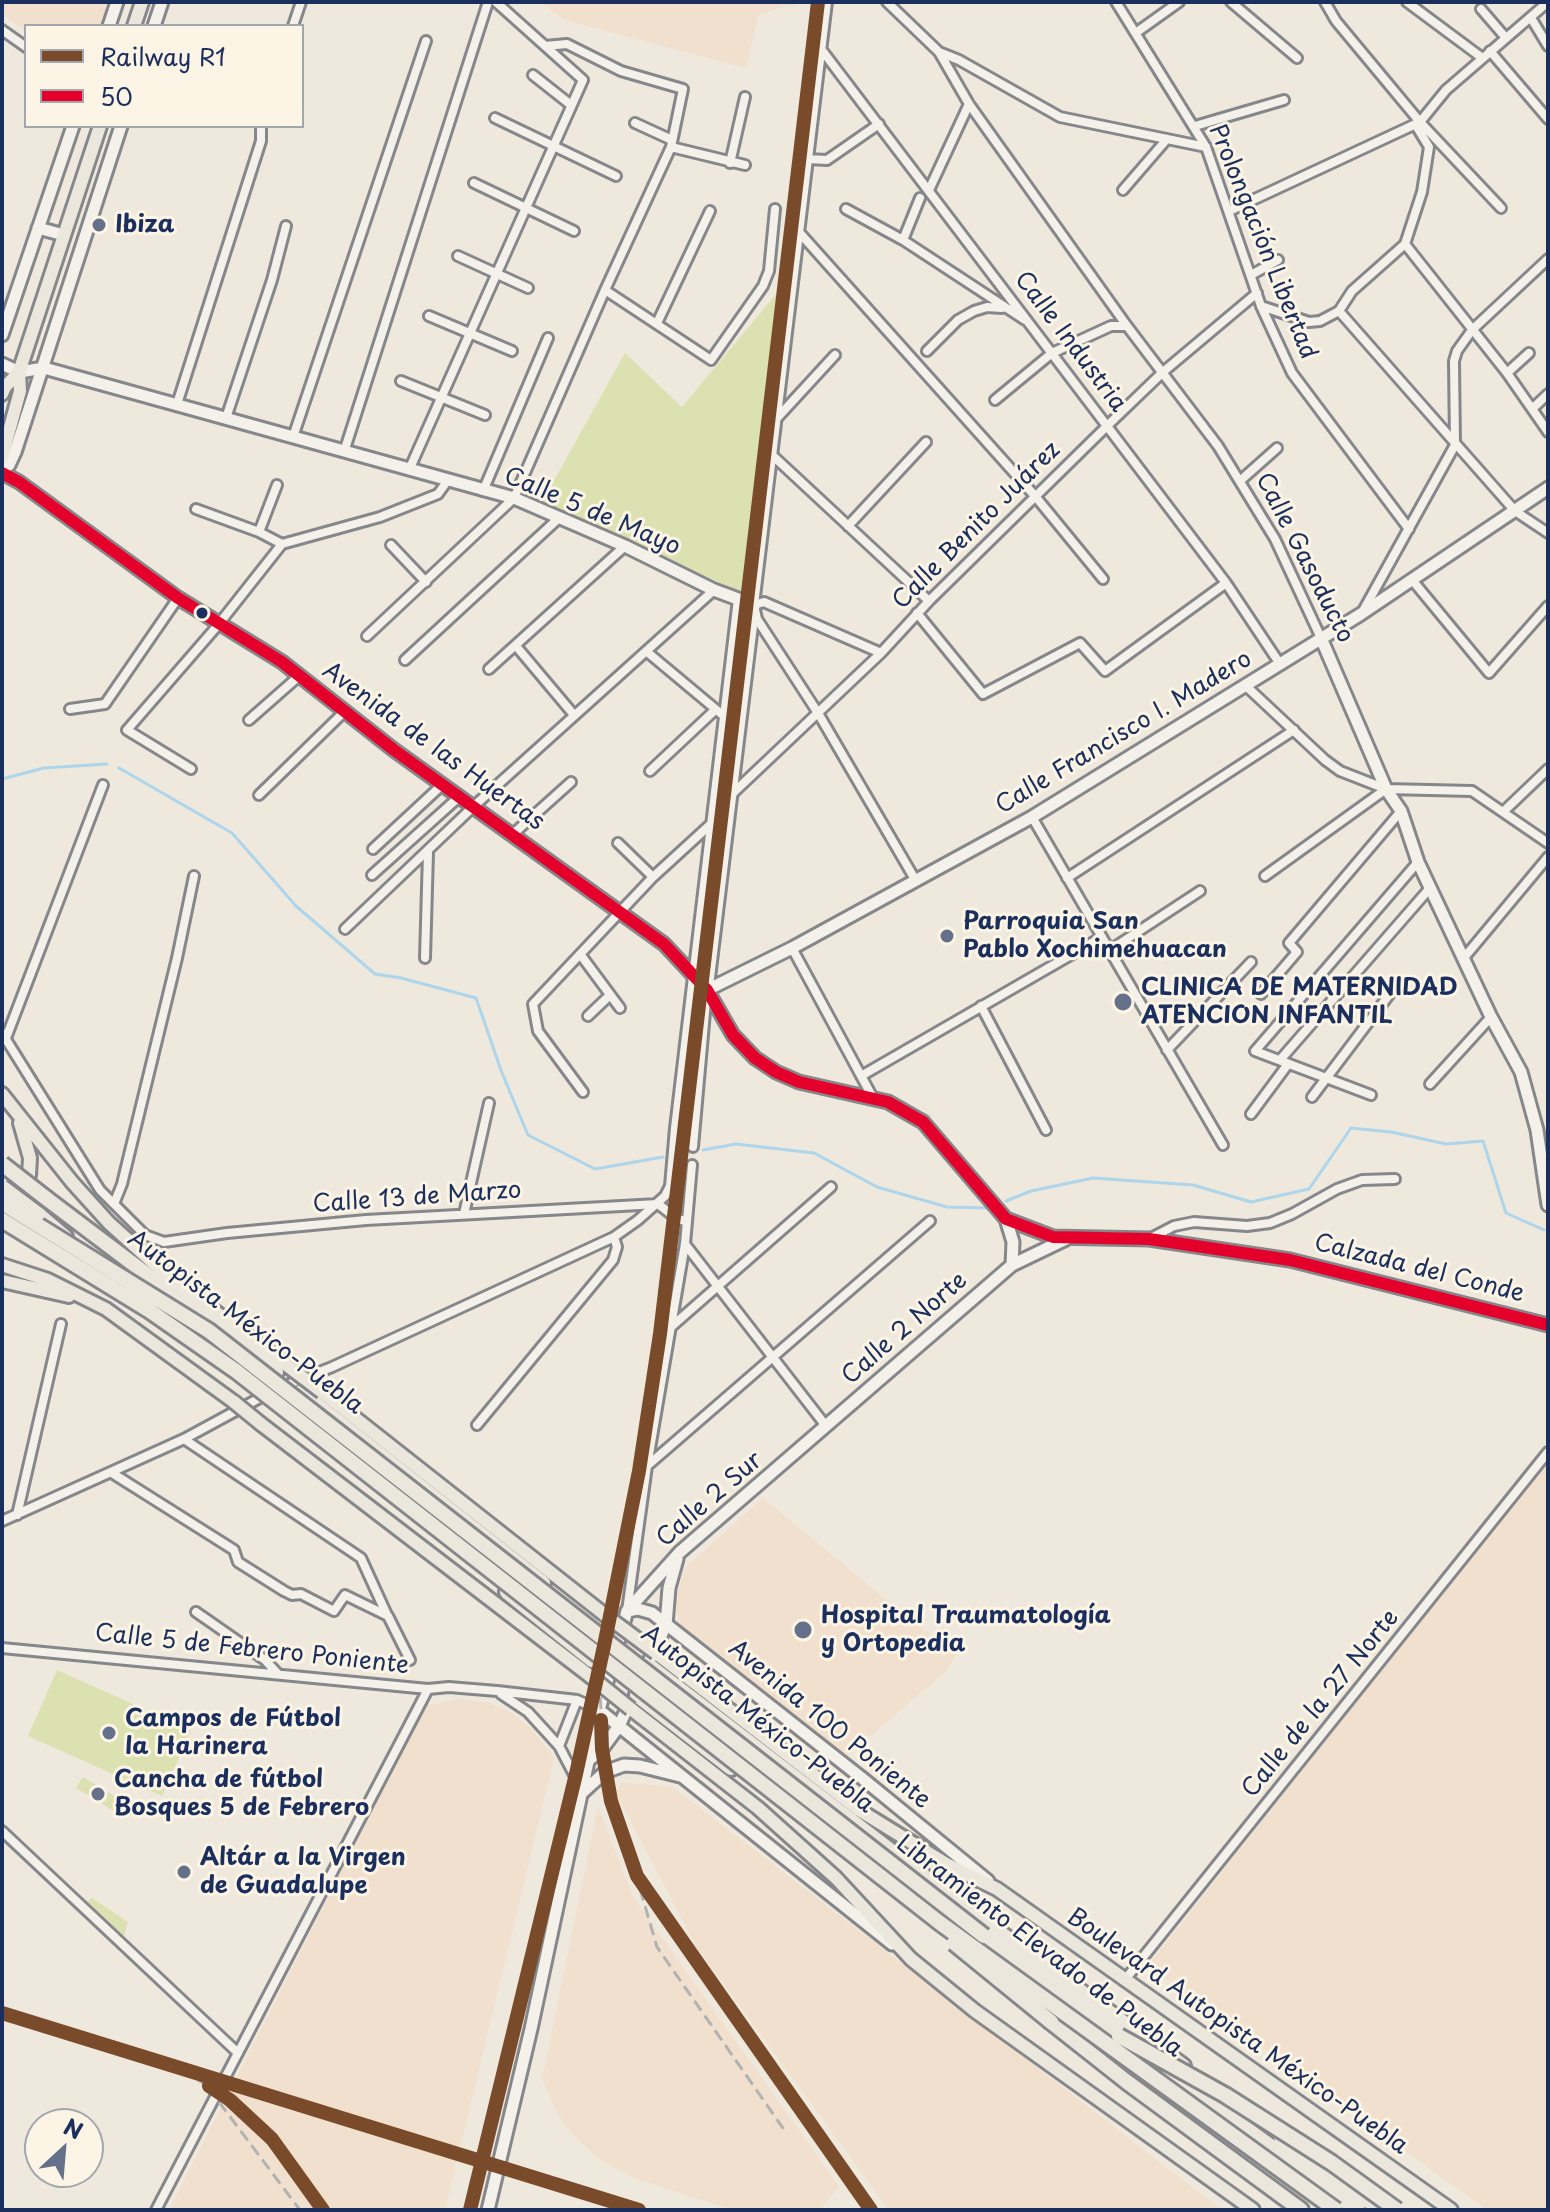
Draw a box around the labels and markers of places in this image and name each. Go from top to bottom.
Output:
place label: Ibiza [115,211,174,239]
marker: Ibiza [90,216,108,234]
unlabelled marker [194,605,210,621]
place label: Parroquia San Pablo Xochimehuacan [963,908,1227,964]
marker: Parroquia San Pablo Xochimehuacan [938,927,956,945]
place label: CLINICA DE MATERNIDAD ATENCION INFANTIL [1141,974,1458,1030]
marker: CLINICA DE MATERNIDAD ATENCION INFANTIL [1112,991,1134,1013]
place label: Hospital Traumatología y Ortopedia [821,1602,1111,1658]
marker: Hospital Traumatología y Ortopedia [792,1619,814,1641]
place label: Campos de Fútbol la Harinera [125,1705,341,1761]
marker: Campos de Fútbol la Harinera [100,1724,118,1742]
place label: Cancha de fútbol Bosques 5 de Febrero [114,1766,369,1822]
marker: Cancha de fútbol Bosques 5 de Febrero [89,1785,107,1803]
place label: Altár a la Virgen de Guadalupe [200,1844,406,1900]
marker: Altár a la Virgen de Guadalupe [175,1863,193,1881]

